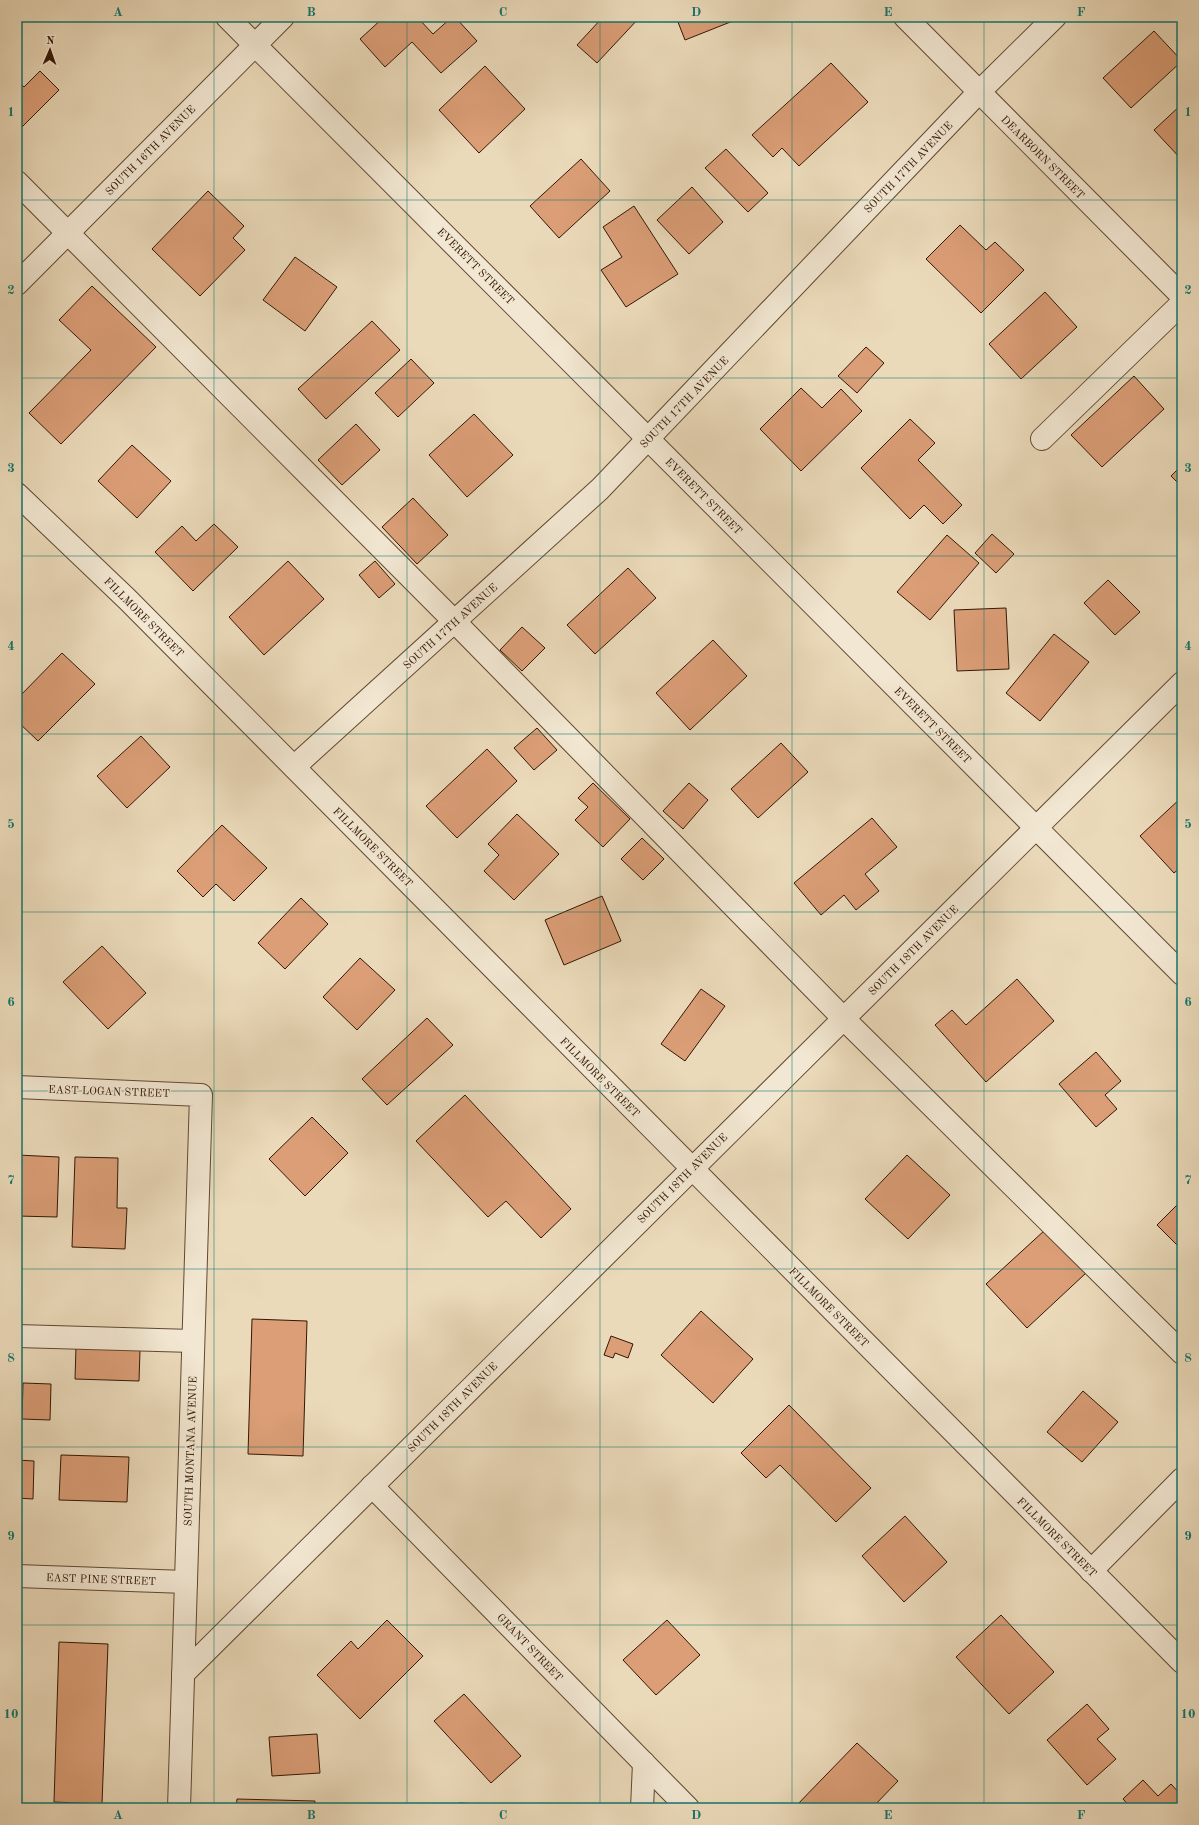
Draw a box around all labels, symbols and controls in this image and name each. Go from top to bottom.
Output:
text: A [113,6,123,19]
text: B [306,6,316,19]
text: C [499,6,507,19]
text: D [691,6,701,19]
text: E [884,6,893,19]
text: F [1077,6,1086,19]
north arrow [30,30,70,70]
text: N [46,36,55,47]
street label: SOUTH 16TH AVENUE [104,104,198,198]
text: 1 [7,106,15,119]
text: 1 [1184,106,1192,119]
street label: DEARBORN STREET [998,114,1086,202]
street label: SOUTH 17TH AVENUE [863,120,955,216]
street label: EVERETT STREET [434,227,516,308]
text: 2 [7,284,15,297]
text: 2 [1184,284,1192,297]
street label: SOUTH 17TH AVENUE [639,355,731,451]
street label: EVERETT STREET [662,457,744,538]
text: 3 [7,462,15,475]
text: 3 [1184,462,1192,475]
street label: FILLMORE STREET [101,576,185,660]
street label: SOUTH 17TH AVENUE [402,582,500,672]
text: 4 [7,640,15,653]
text: 4 [1184,640,1192,653]
street label: EVERETT STREET [891,686,973,767]
street label: FILLMORE STREET [330,806,414,890]
text: 5 [7,818,15,831]
text: 5 [1184,818,1192,831]
street label: SOUTH 18TH AVENUE [867,904,961,998]
text: 6 [7,996,15,1009]
text: 6 [1184,996,1192,1009]
street label: FILLMORE STREET [557,1036,641,1120]
street label: EAST LOGAN STREET [48,1085,170,1100]
street label: SOUTH 18TH AVENUE [636,1132,730,1226]
text: 7 [7,1174,15,1187]
text: 7 [1184,1174,1192,1187]
street label: FILLMORE STREET [786,1266,870,1350]
text: 8 [7,1352,15,1365]
text: 8 [1184,1352,1192,1365]
street label: SOUTH 18TH AVENUE [406,1361,500,1455]
street label: SOUTH MONTANA AVENUE [183,1376,200,1526]
street label: FILLMORE STREET [1014,1496,1098,1580]
text: 9 [7,1530,15,1543]
text: 9 [1184,1530,1192,1543]
street label: EAST PINE STREET [46,1573,156,1588]
street label: GRANT STREET [494,1612,564,1684]
text: 10 [3,1708,19,1721]
text: 10 [1180,1708,1196,1721]
text: A [113,1809,123,1822]
text: B [306,1809,316,1822]
text: C [499,1809,507,1822]
text: D [691,1809,701,1822]
text: E [884,1809,893,1822]
text: F [1077,1809,1086,1822]

